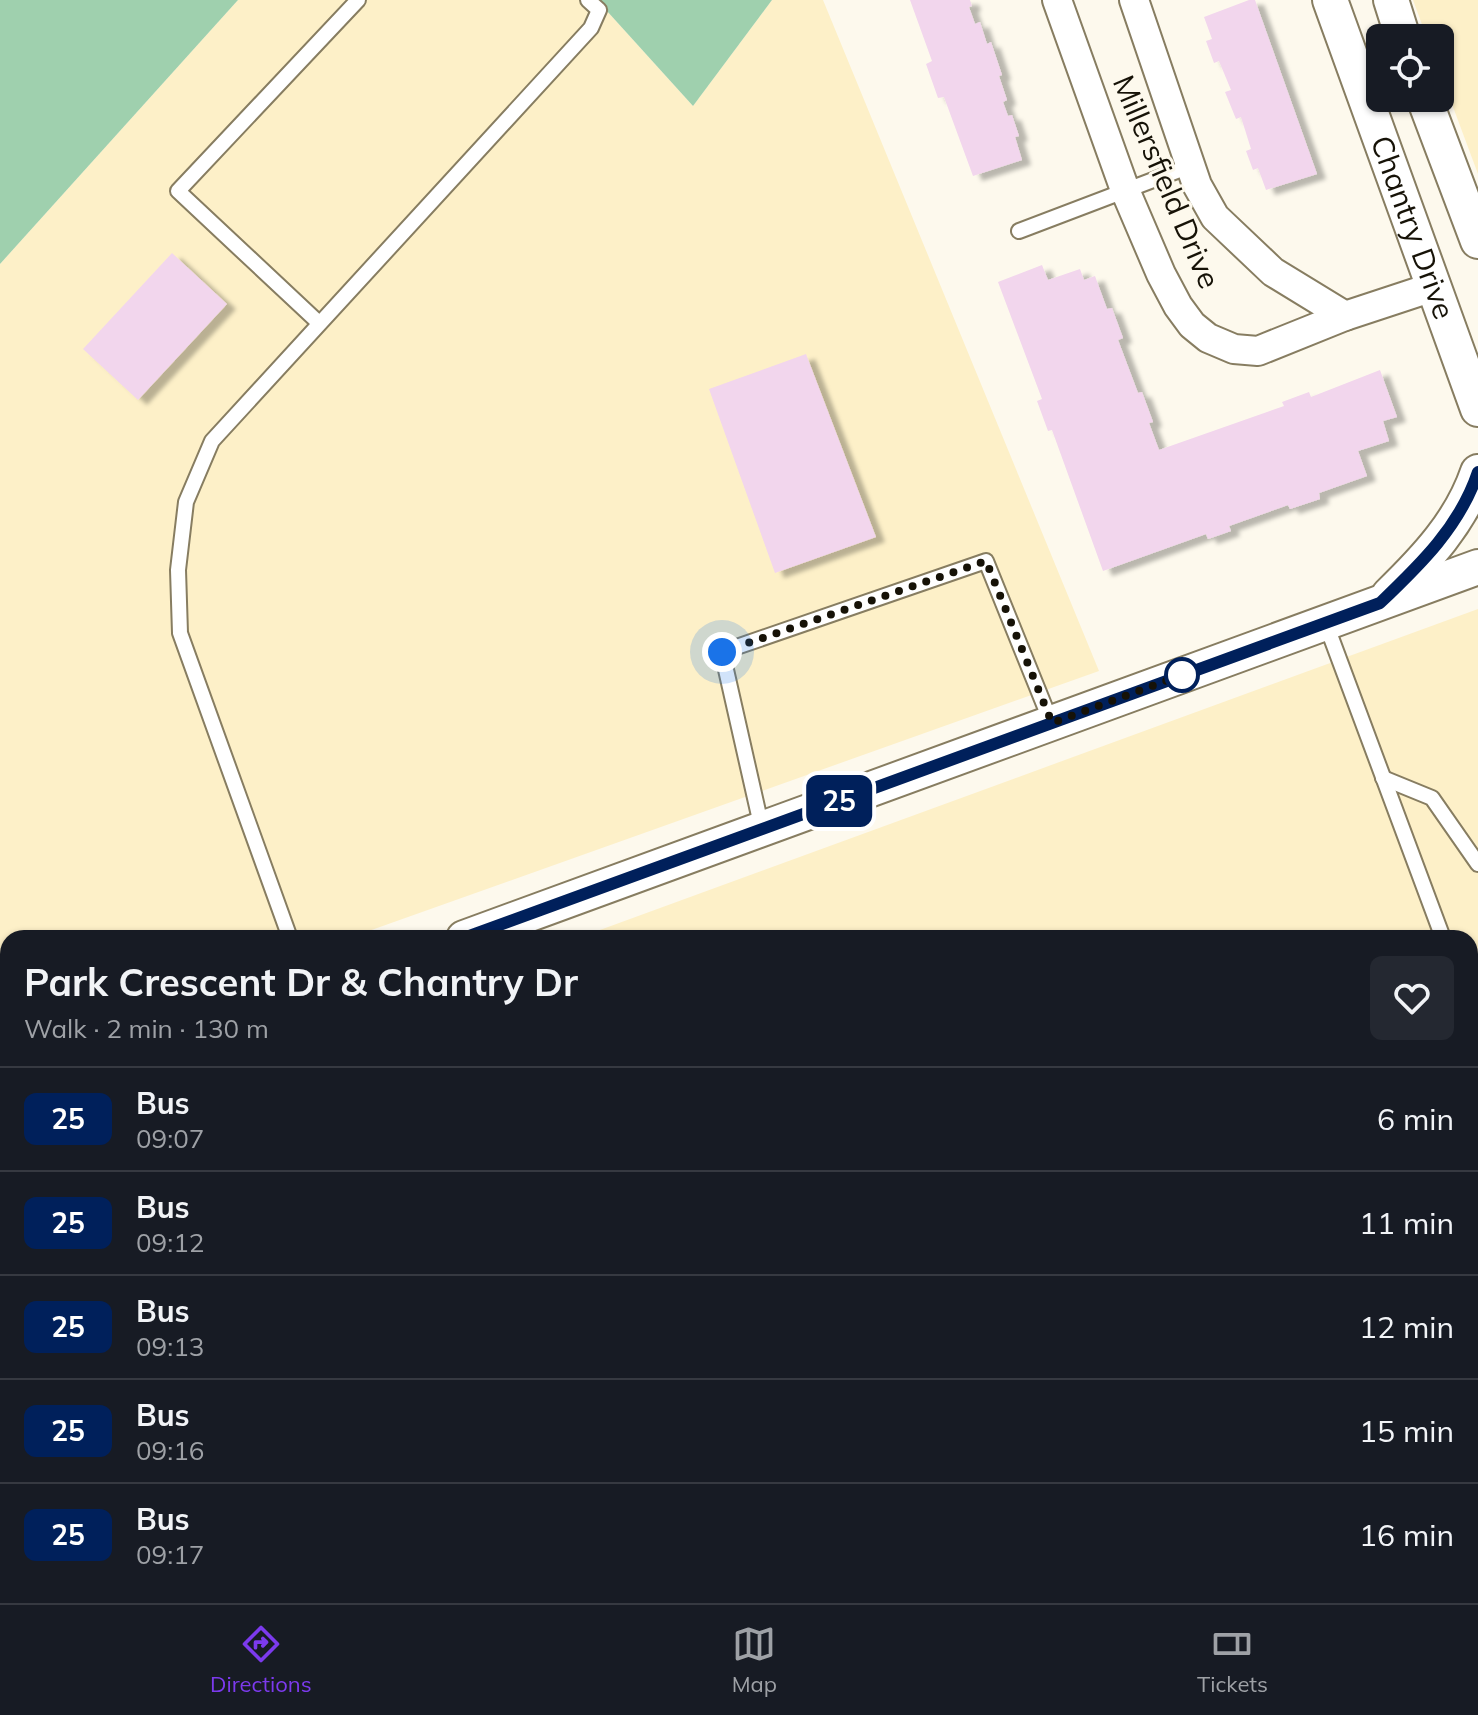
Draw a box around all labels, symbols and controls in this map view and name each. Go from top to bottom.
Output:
map controls [1366,24,1454,112]
button: locate [1366,24,1454,112]
street label: Millersfield Drive [1105,69,1229,294]
street label: Chantry Drive [1363,130,1464,324]
your location [702,632,742,672]
unlabelled marker [1165,658,1199,692]
line badge: 25 [803,775,875,827]
text: 25 [822,783,856,818]
button: heart [1370,956,1454,1040]
text: Park Crescent Dr & Chantry Dr [24,958,578,1006]
text: Walk · 2 min · 130 m [24,1012,269,1045]
text: Bus [136,1084,190,1122]
text: 6 min [1377,1100,1454,1138]
text: 25 [51,1101,85,1136]
text: 09:07 [136,1122,204,1155]
text: Bus [136,1188,190,1226]
text: 11 min [1359,1204,1454,1242]
text: 25 [51,1205,85,1240]
text: 09:12 [136,1226,204,1259]
text: Bus [136,1292,190,1330]
text: 12 min [1359,1308,1454,1346]
text: 25 [51,1309,85,1344]
text: 09:13 [136,1330,204,1363]
text: Bus [136,1396,190,1434]
text: 15 min [1359,1412,1454,1450]
text: 25 [51,1413,85,1448]
text: 09:16 [136,1434,204,1467]
text: Bus [136,1500,190,1538]
text: 16 min [1359,1516,1454,1554]
text: 25 [51,1517,85,1552]
text: 09:17 [136,1538,204,1571]
tab: Directions [210,1622,312,1698]
tab: Map [732,1622,777,1698]
tab: Tickets [1197,1622,1268,1698]

